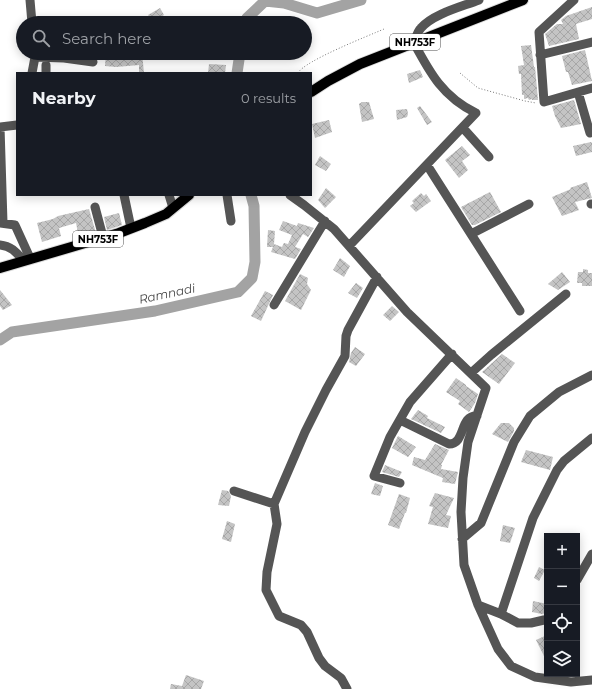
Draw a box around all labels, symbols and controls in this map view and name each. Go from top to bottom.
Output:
search box [16,16,312,60]
icon: search [30,27,52,49]
text: Search here [62,29,151,48]
road number: NH753F [390,34,440,50]
text: Nearby [32,88,96,108]
text: 0 results [241,90,296,106]
road number: NH753F [73,231,123,247]
water label: Ramnadi [137,280,197,307]
map controls [544,533,580,677]
button: + [544,533,580,569]
button: − [544,569,580,605]
button: locate [544,605,580,641]
button: layers [544,641,580,677]

